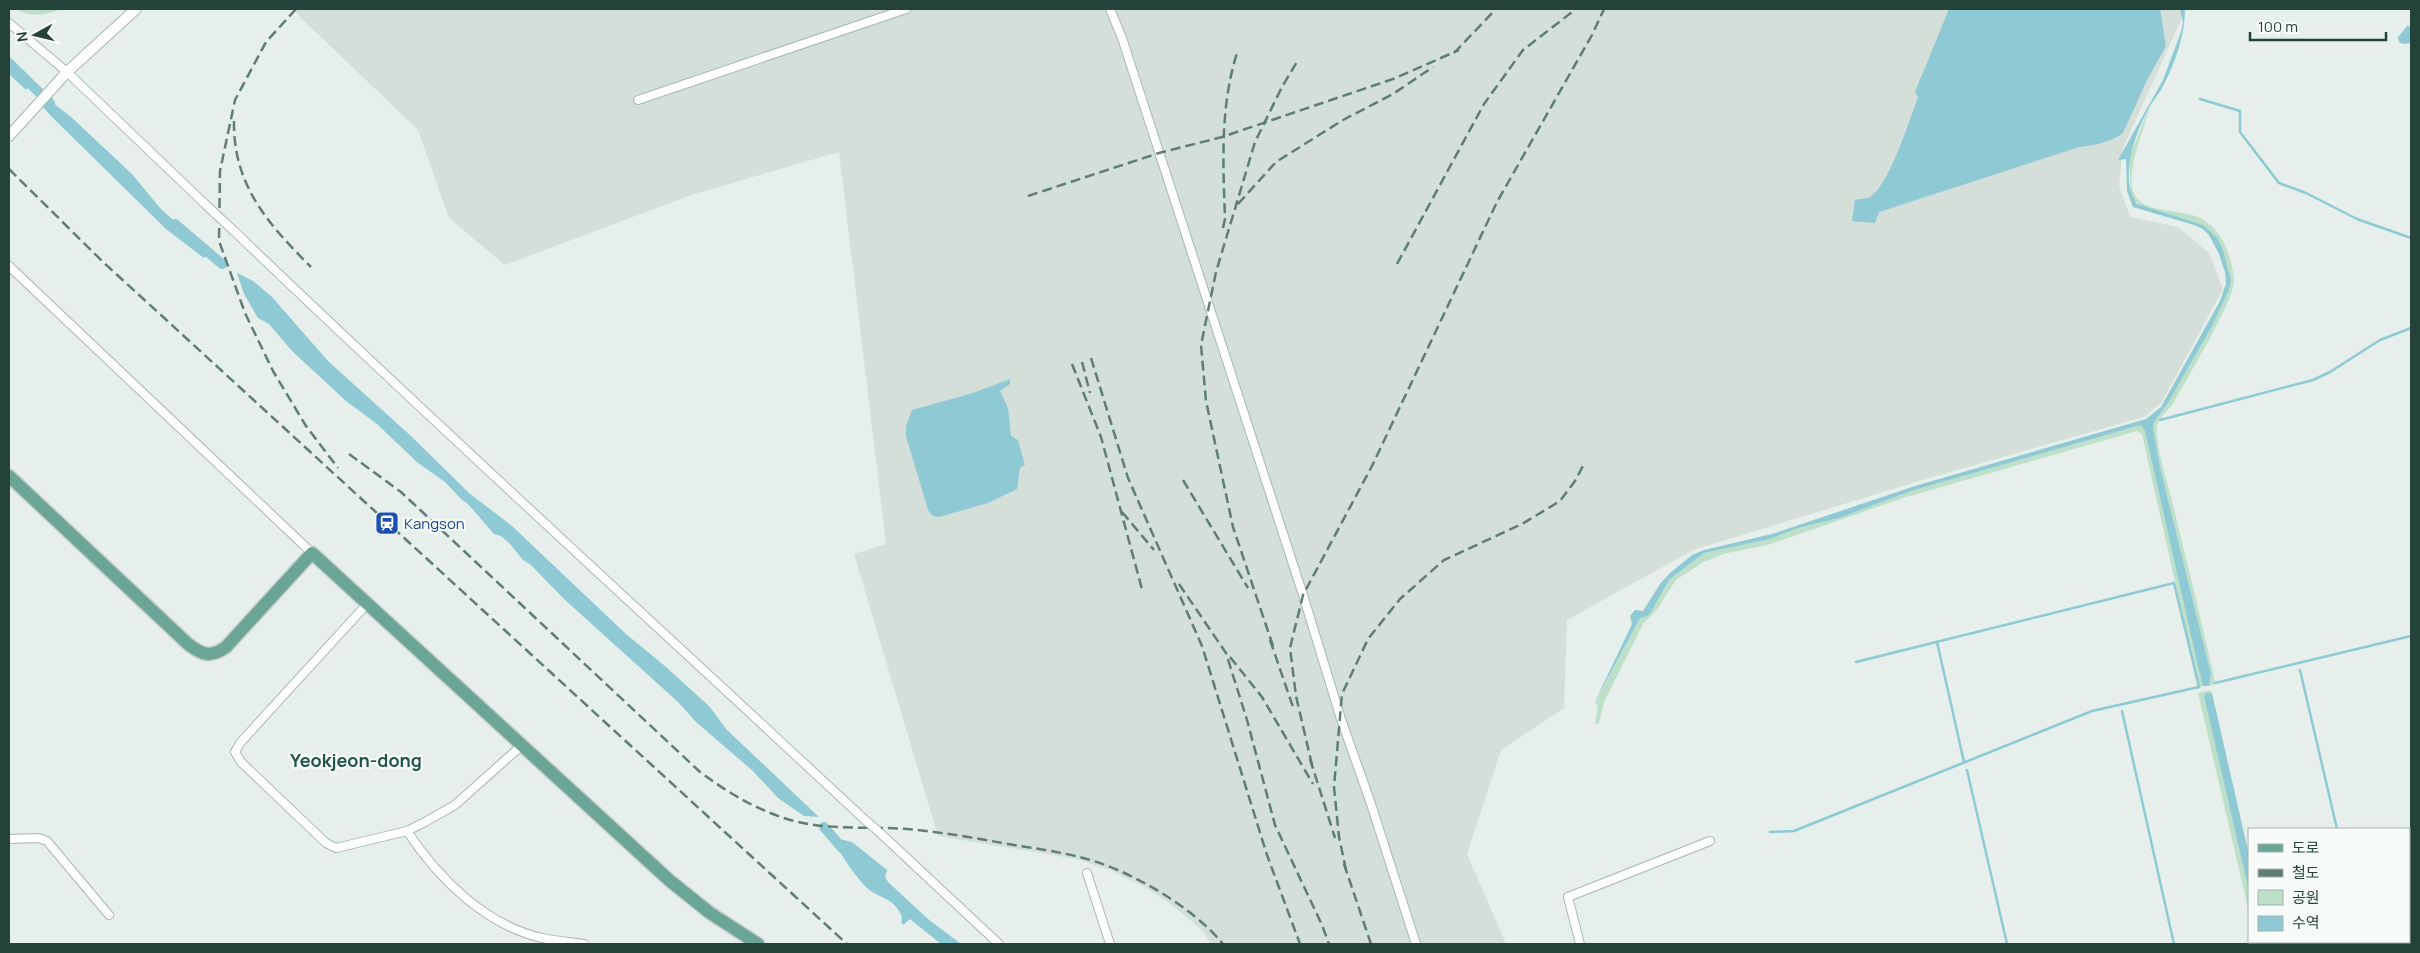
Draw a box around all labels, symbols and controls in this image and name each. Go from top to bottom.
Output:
north arrow [10,10,60,60]
scale bar [2250,10,2386,42]
text: 100 m [2258,16,2298,37]
text: N [12,31,32,43]
station icon: Kangson [374,510,400,536]
place label: Kangson [404,513,465,534]
district label: Yeokjeon-dong [290,748,422,772]
legend [2248,828,2410,943]
text: 도로 [2292,837,2320,858]
text: 철도 [2292,862,2320,883]
text: 공원 [2292,887,2320,908]
text: 수역 [2292,912,2320,933]

